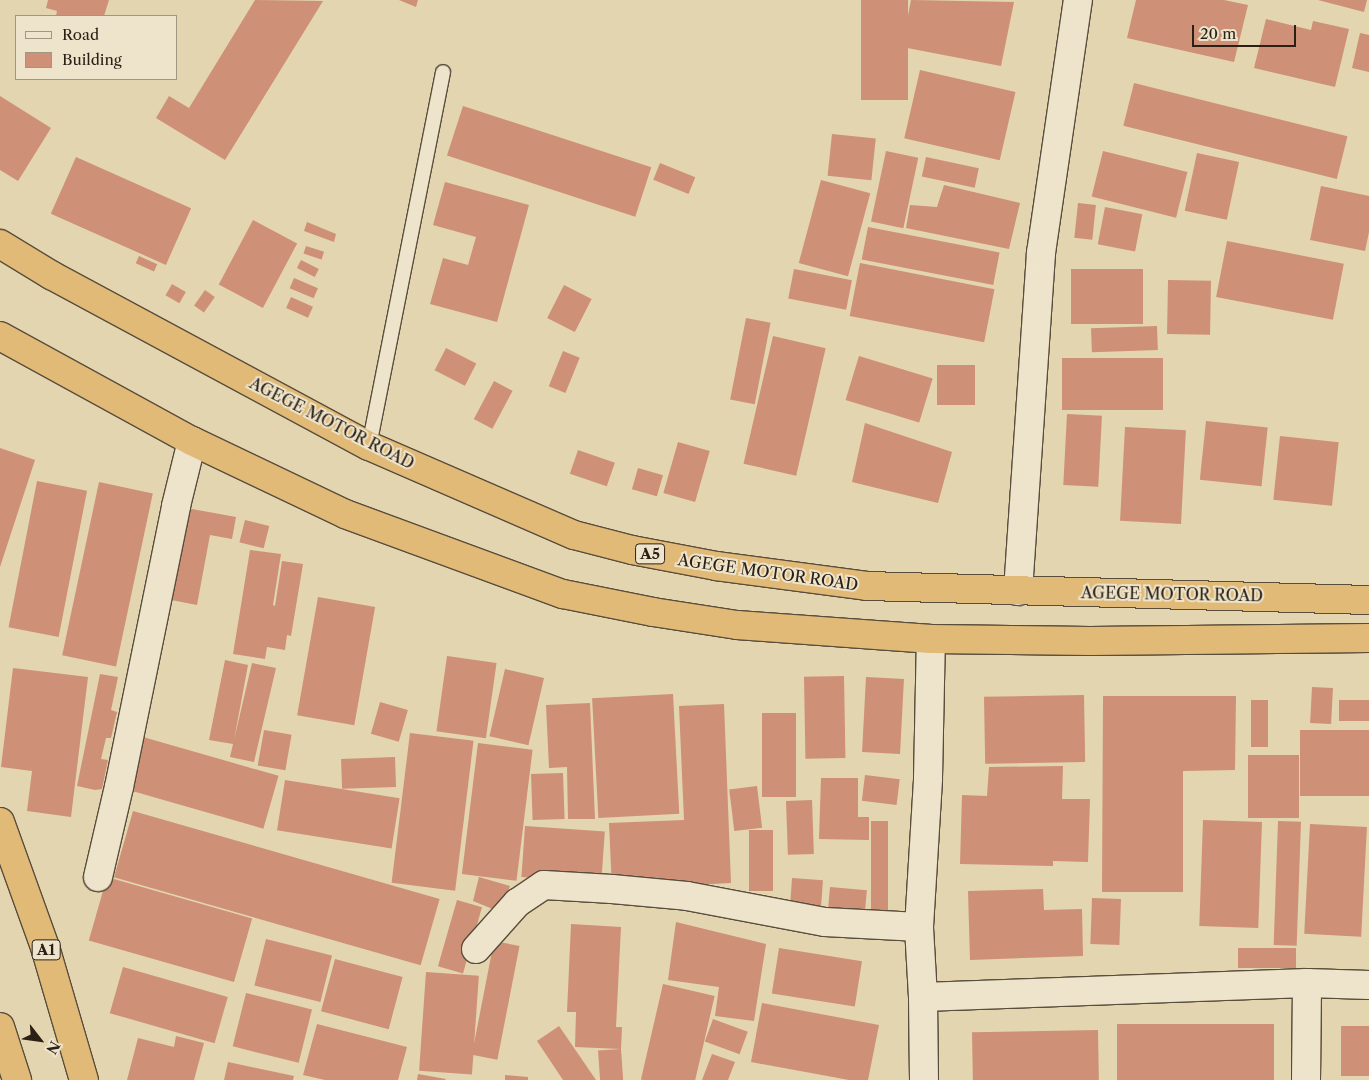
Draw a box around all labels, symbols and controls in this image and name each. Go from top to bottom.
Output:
legend [15,15,178,80]
scale bar [1194,15,1298,47]
text: 20 m [1200,24,1236,43]
text: Road [62,25,99,44]
text: Building [62,50,122,69]
street label: AGEGE MOTOR ROAD [246,373,418,473]
road number: A5 [635,542,665,566]
street label: AGEGE MOTOR ROAD [676,550,860,594]
street label: AGEGE MOTOR ROAD [1080,583,1264,605]
road number: A1 [31,938,61,962]
north arrow [15,1015,65,1065]
text: N [42,1038,64,1057]

